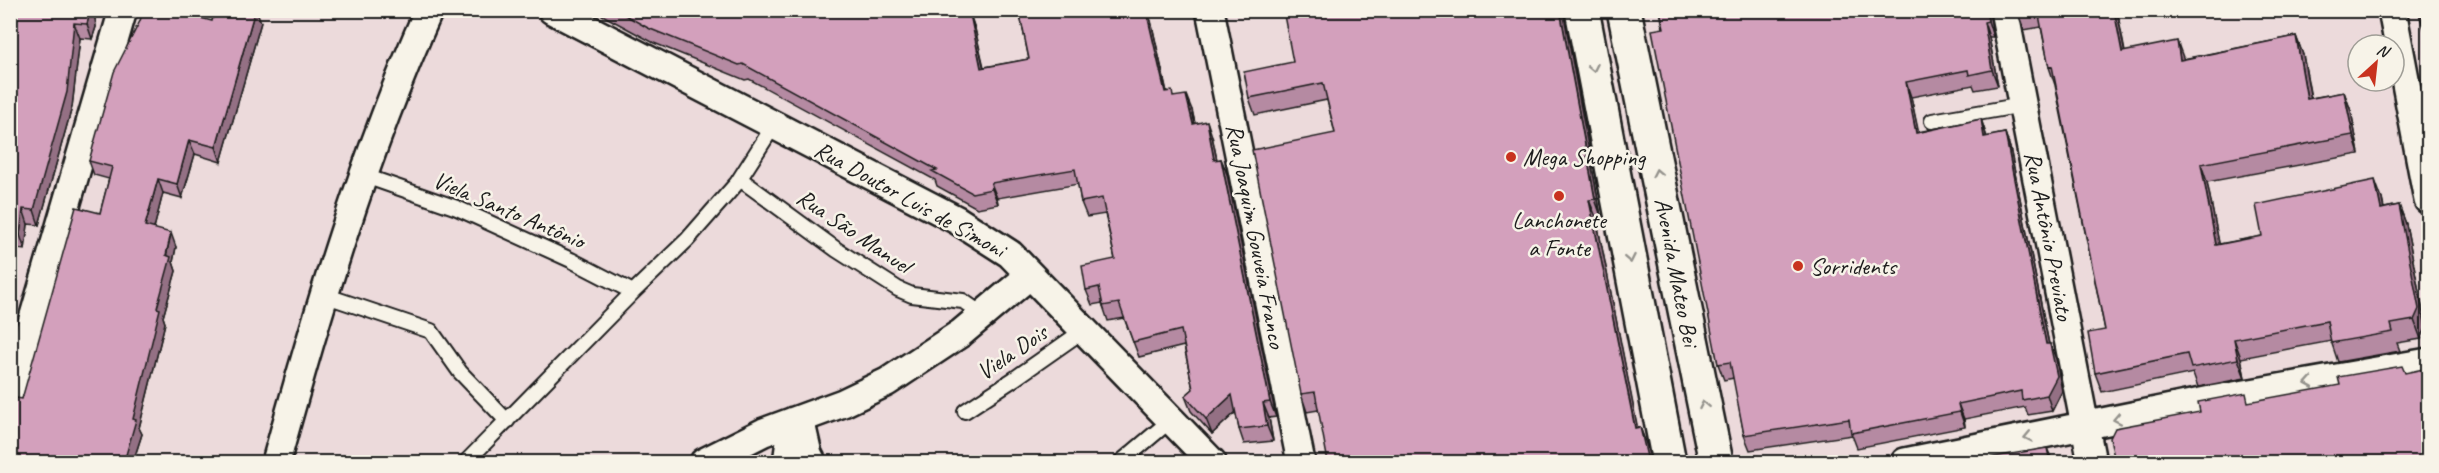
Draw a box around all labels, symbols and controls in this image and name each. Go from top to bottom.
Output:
north arrow [2346,33,2406,93]
text: N [2373,39,2394,63]
one-way arrow [1586,63,1599,73]
street label: Rua Joaquim Gouveia Franco [1220,121,1293,352]
street label: Rua Doutor Luis de Simoni [809,134,1013,265]
place label: Mega Shopping [1523,142,1646,172]
street label: Rua Antônio Previato [2018,149,2080,324]
marker: Mega Shopping [1504,150,1518,164]
street label: Viela Santo Antônio [429,165,592,256]
one-way arrow [1651,168,1664,178]
street label: Rua São Manuel [791,182,920,282]
marker: Lanchonete a Fonte [1552,189,1566,203]
street label: Avenida Mateo Bei [1648,195,1707,351]
place label: Lanchonete a Fonte [1512,205,1608,263]
place label: Sorridents [1810,251,1898,281]
one-way arrow [1623,254,1636,264]
marker: Sorridents [1791,259,1805,273]
street label: Viela Dois [971,317,1055,386]
one-way arrow [2304,376,2314,389]
one-way arrow [1698,400,1711,410]
one-way arrow [2113,412,2123,425]
one-way arrow [2023,430,2033,443]

